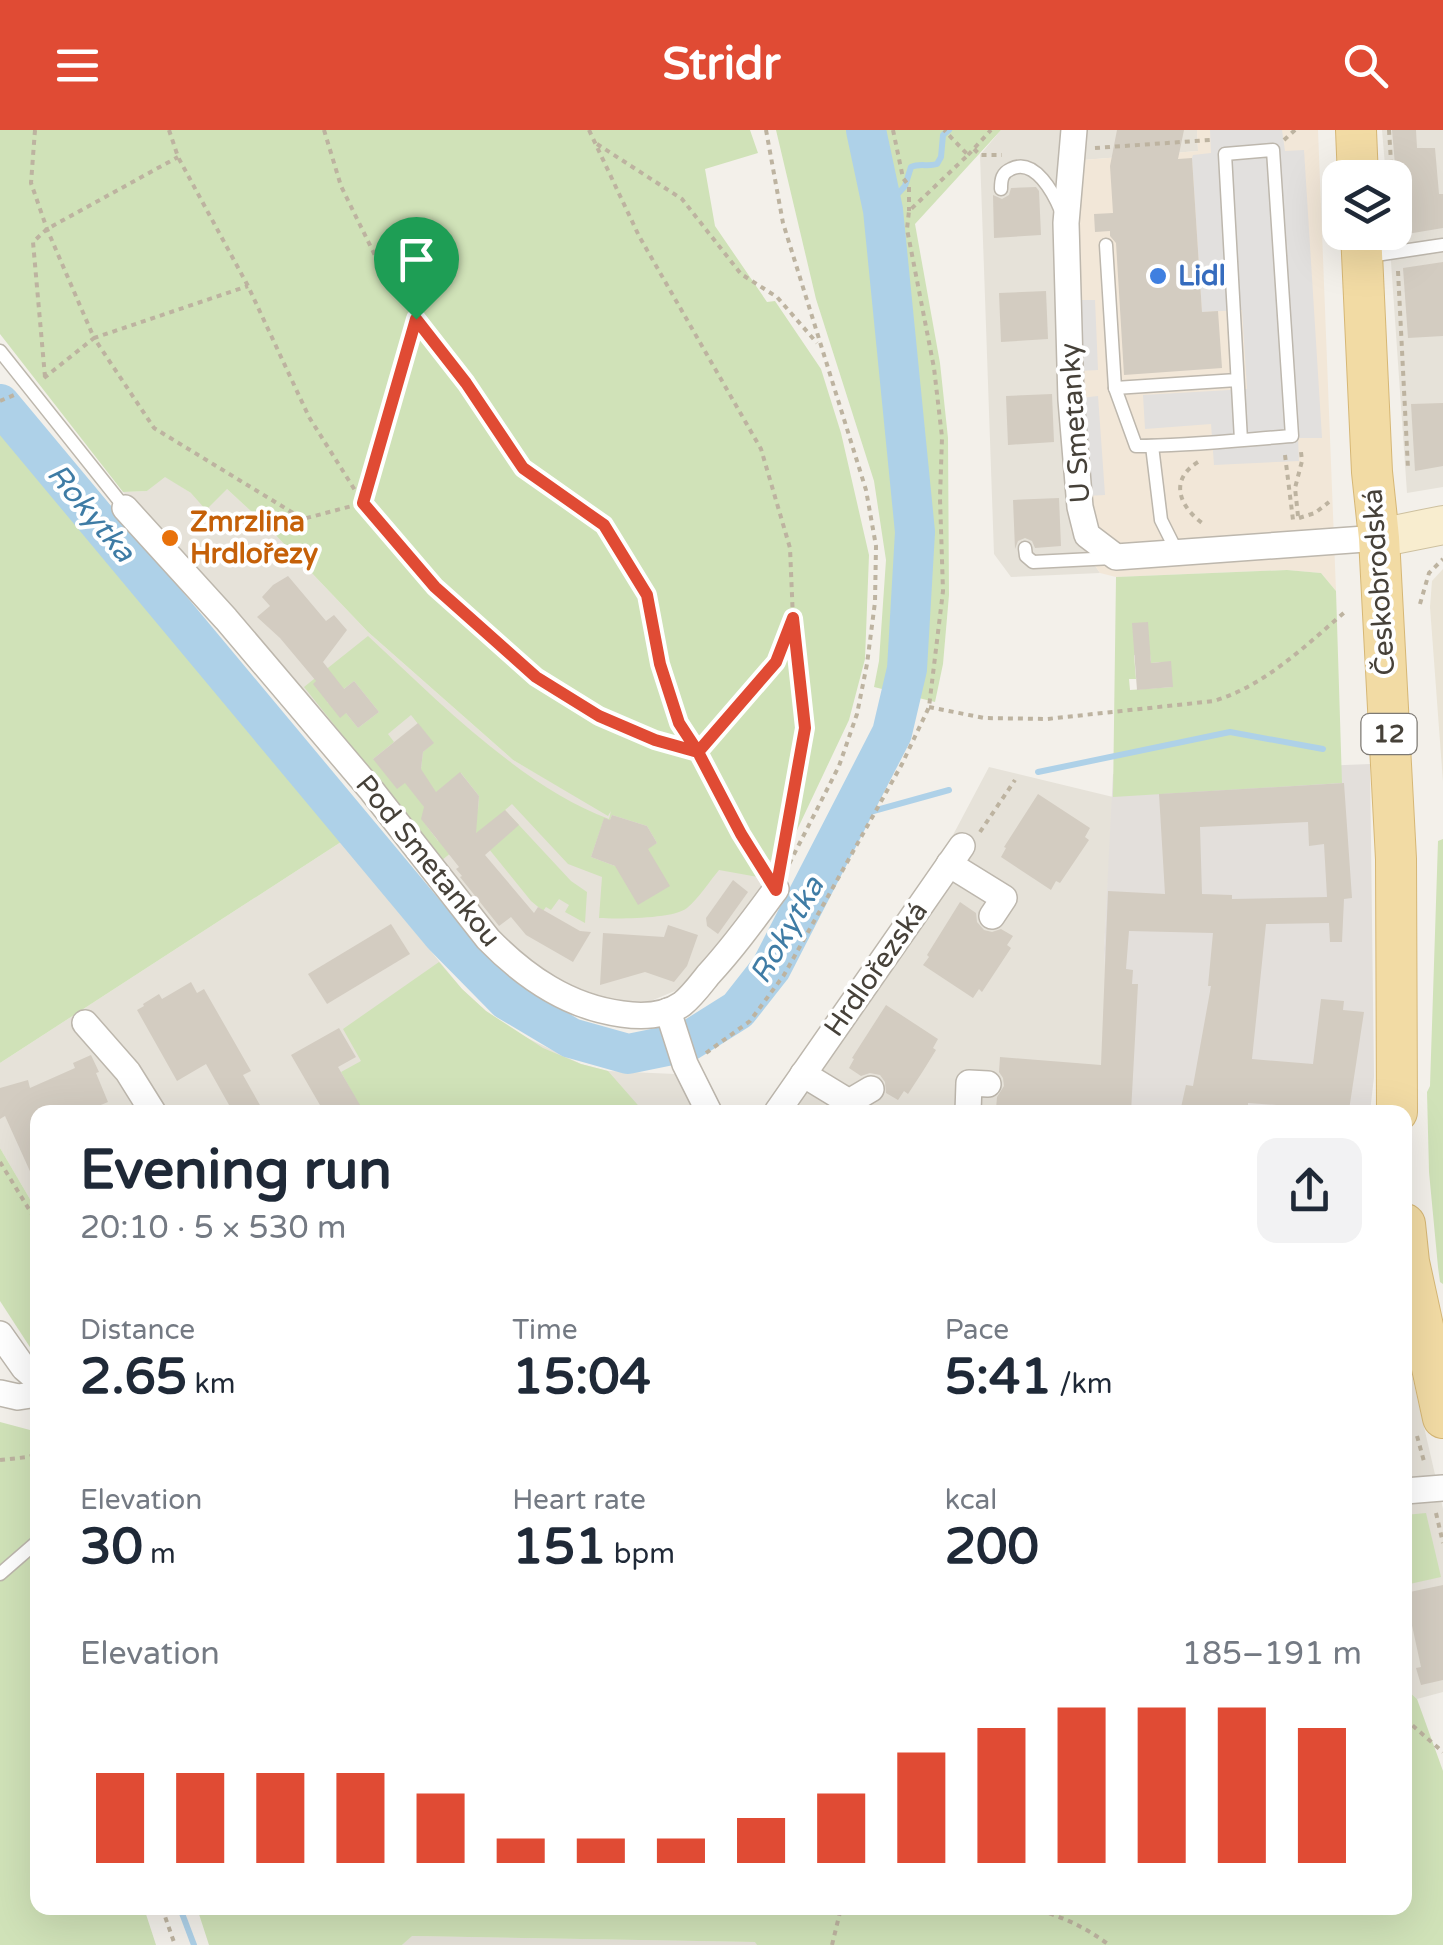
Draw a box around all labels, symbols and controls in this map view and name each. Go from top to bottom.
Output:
icon: menu [50,38,105,93]
text: Stridr [663,38,781,92]
icon: search [1338,38,1393,93]
map controls [1322,160,1412,250]
button: layers [1322,160,1412,250]
pin [374,217,459,320]
icon: arrive [389,232,444,287]
place label: Lidl [1178,259,1226,293]
marker: Lidl [1147,265,1169,287]
street label: U Smetanky [1052,342,1098,504]
water label: Rokytka [39,456,144,571]
street label: Českobrodská [1356,487,1402,677]
place label: Zmrzlina Hrdlořezy [190,505,318,571]
marker: Zmrzlina Hrdlořezy [159,527,181,549]
road number: 12 [1362,714,1416,754]
street label: Pod Smetankou [348,768,508,954]
water label: Rokytka [742,869,833,990]
street label: Hrdlořezská [817,895,935,1043]
text: Evening run [80,1138,392,1204]
button: share [1257,1138,1362,1243]
text: 20:10 · 5 × 530 m [80,1209,346,1247]
text: Distance [80,1313,195,1347]
text: Time [512,1313,578,1347]
text: Pace [945,1313,1009,1347]
text: 2.65 [80,1347,187,1407]
text: 15:04 [512,1347,651,1407]
text: 5:41 [945,1347,1052,1407]
text: km [187,1367,235,1401]
text: /km [1052,1367,1113,1401]
text: Elevation [80,1483,202,1517]
text: Heart rate [512,1483,646,1517]
text: kcal [945,1483,997,1517]
text: 30 [80,1517,143,1577]
text: 151 [512,1517,607,1577]
text: 200 [945,1517,1039,1577]
text: m [143,1537,176,1571]
text: bpm [607,1537,675,1571]
text: Elevation [80,1635,220,1673]
text: 185–191 m [1182,1635,1362,1673]

